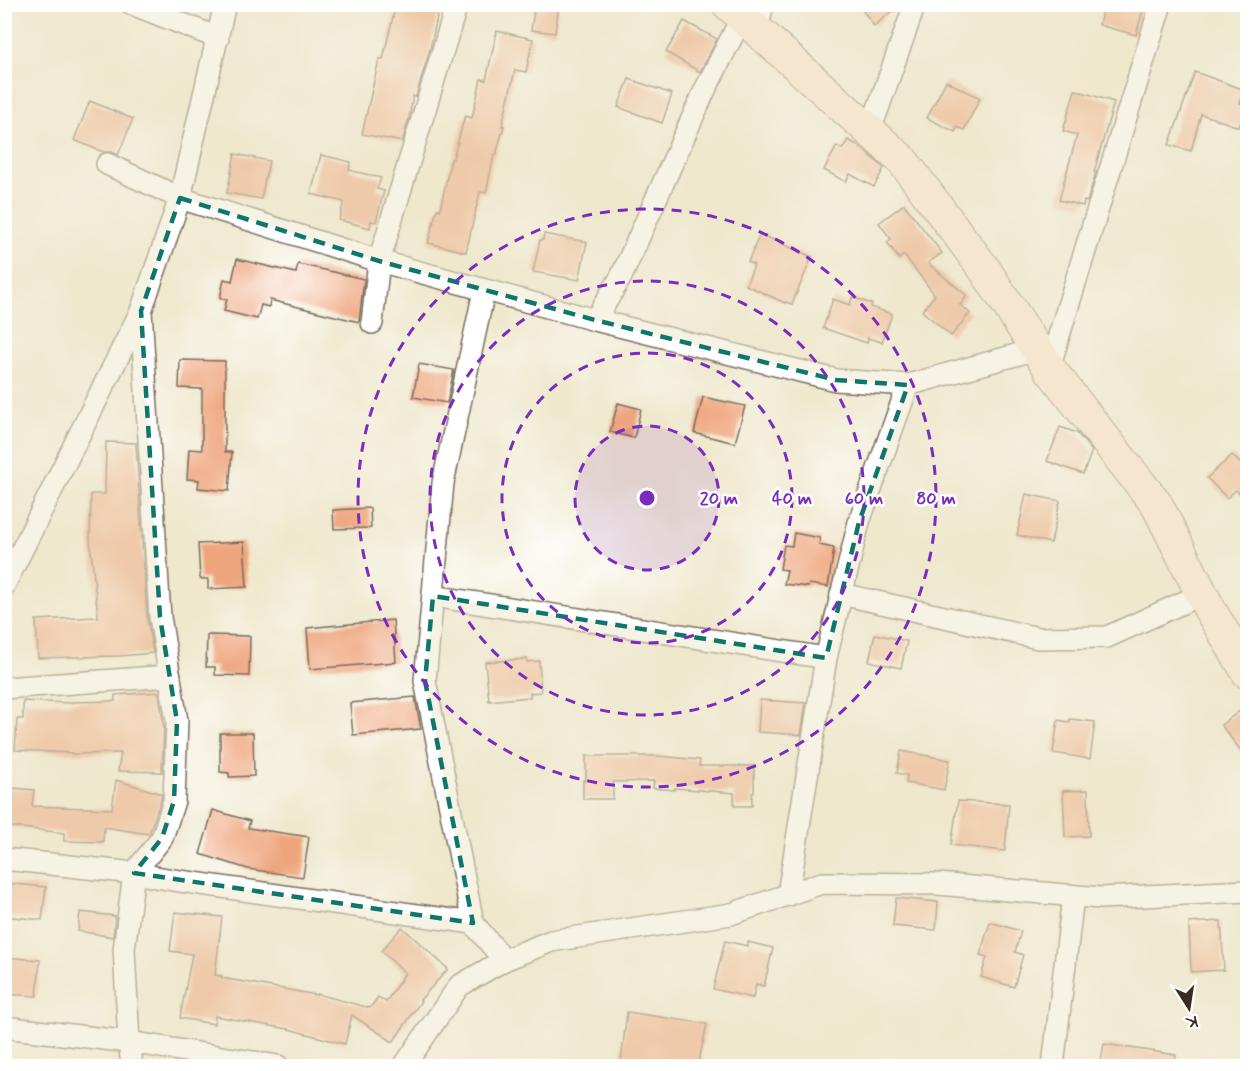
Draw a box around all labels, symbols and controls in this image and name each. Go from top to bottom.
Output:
text: 20 m [700,487,738,511]
text: 40 m [772,487,812,511]
text: 60 m [845,487,883,511]
text: 80 m [916,487,956,511]
centre of rings [637,488,657,508]
north arrow [1159,978,1219,1038]
text: K [1183,1010,1200,1033]

